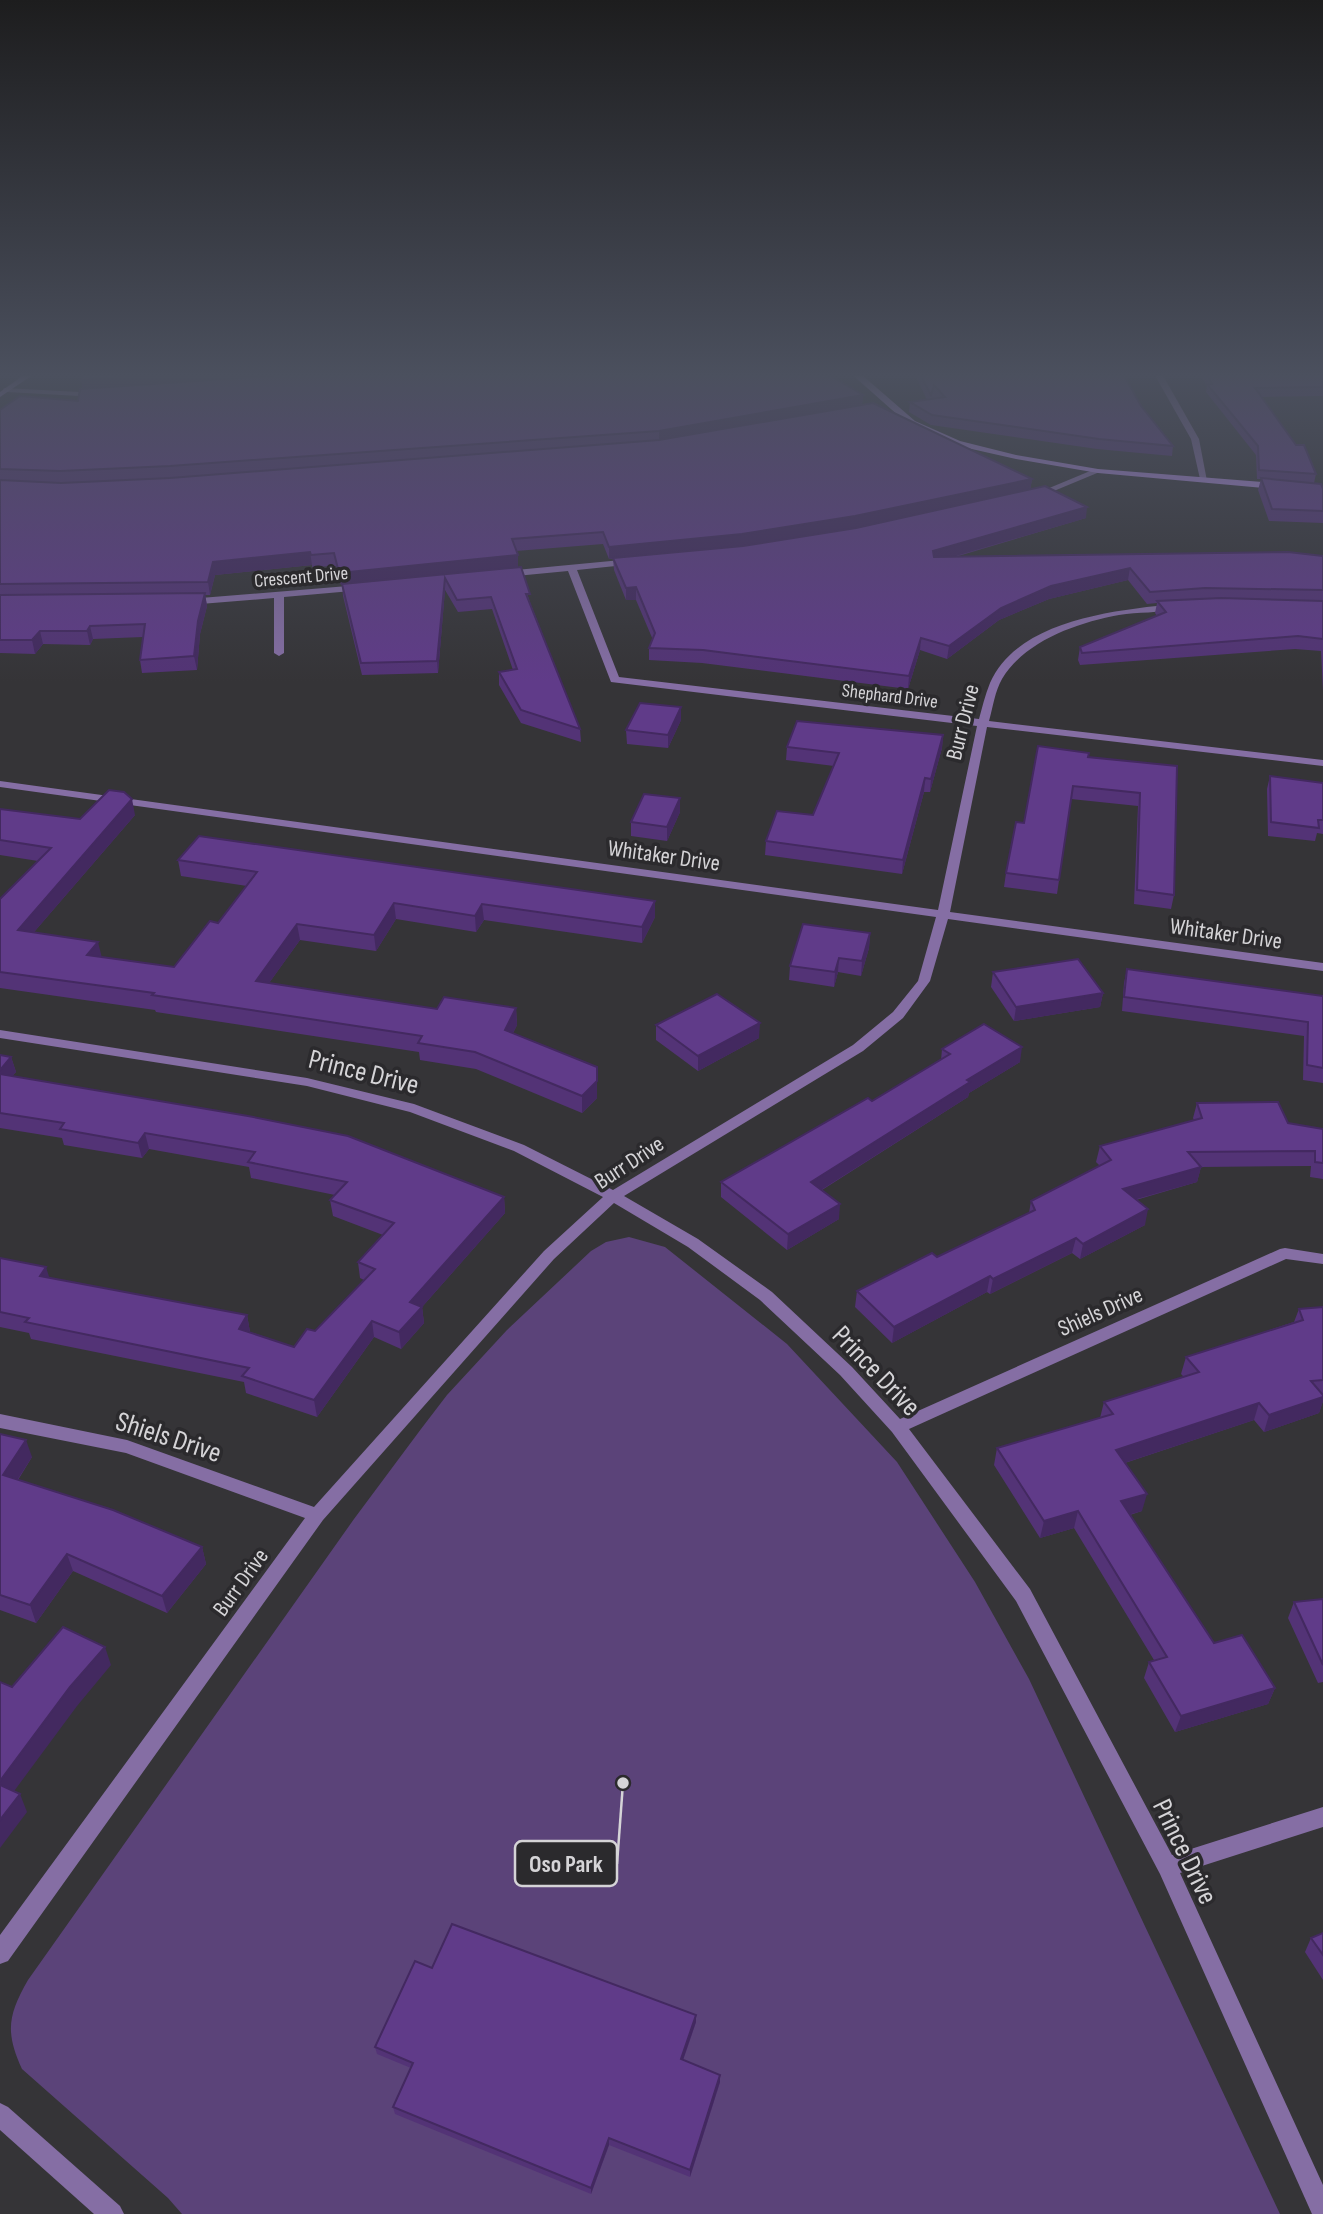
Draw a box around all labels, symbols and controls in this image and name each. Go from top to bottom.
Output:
street label: Crescent Drive [253,562,349,593]
street label: Shephard Drive [841,679,939,714]
street label: Burr Drive [940,682,986,763]
street label: Whitaker Drive [606,834,722,878]
street label: Whitaker Drive [1168,912,1284,956]
street label: Prince Drive [305,1043,422,1102]
street label: Burr Drive [590,1130,669,1196]
street label: Shiels Drive [1054,1281,1147,1343]
street label: Prince Drive [825,1319,927,1423]
street label: Shiels Drive [112,1405,225,1470]
street label: Burr Drive [207,1543,275,1622]
street label: Prince Drive [1145,1794,1224,1910]
callout: Oso Park [515,1841,617,1886]
text: Oso Park [529,1850,603,1879]

